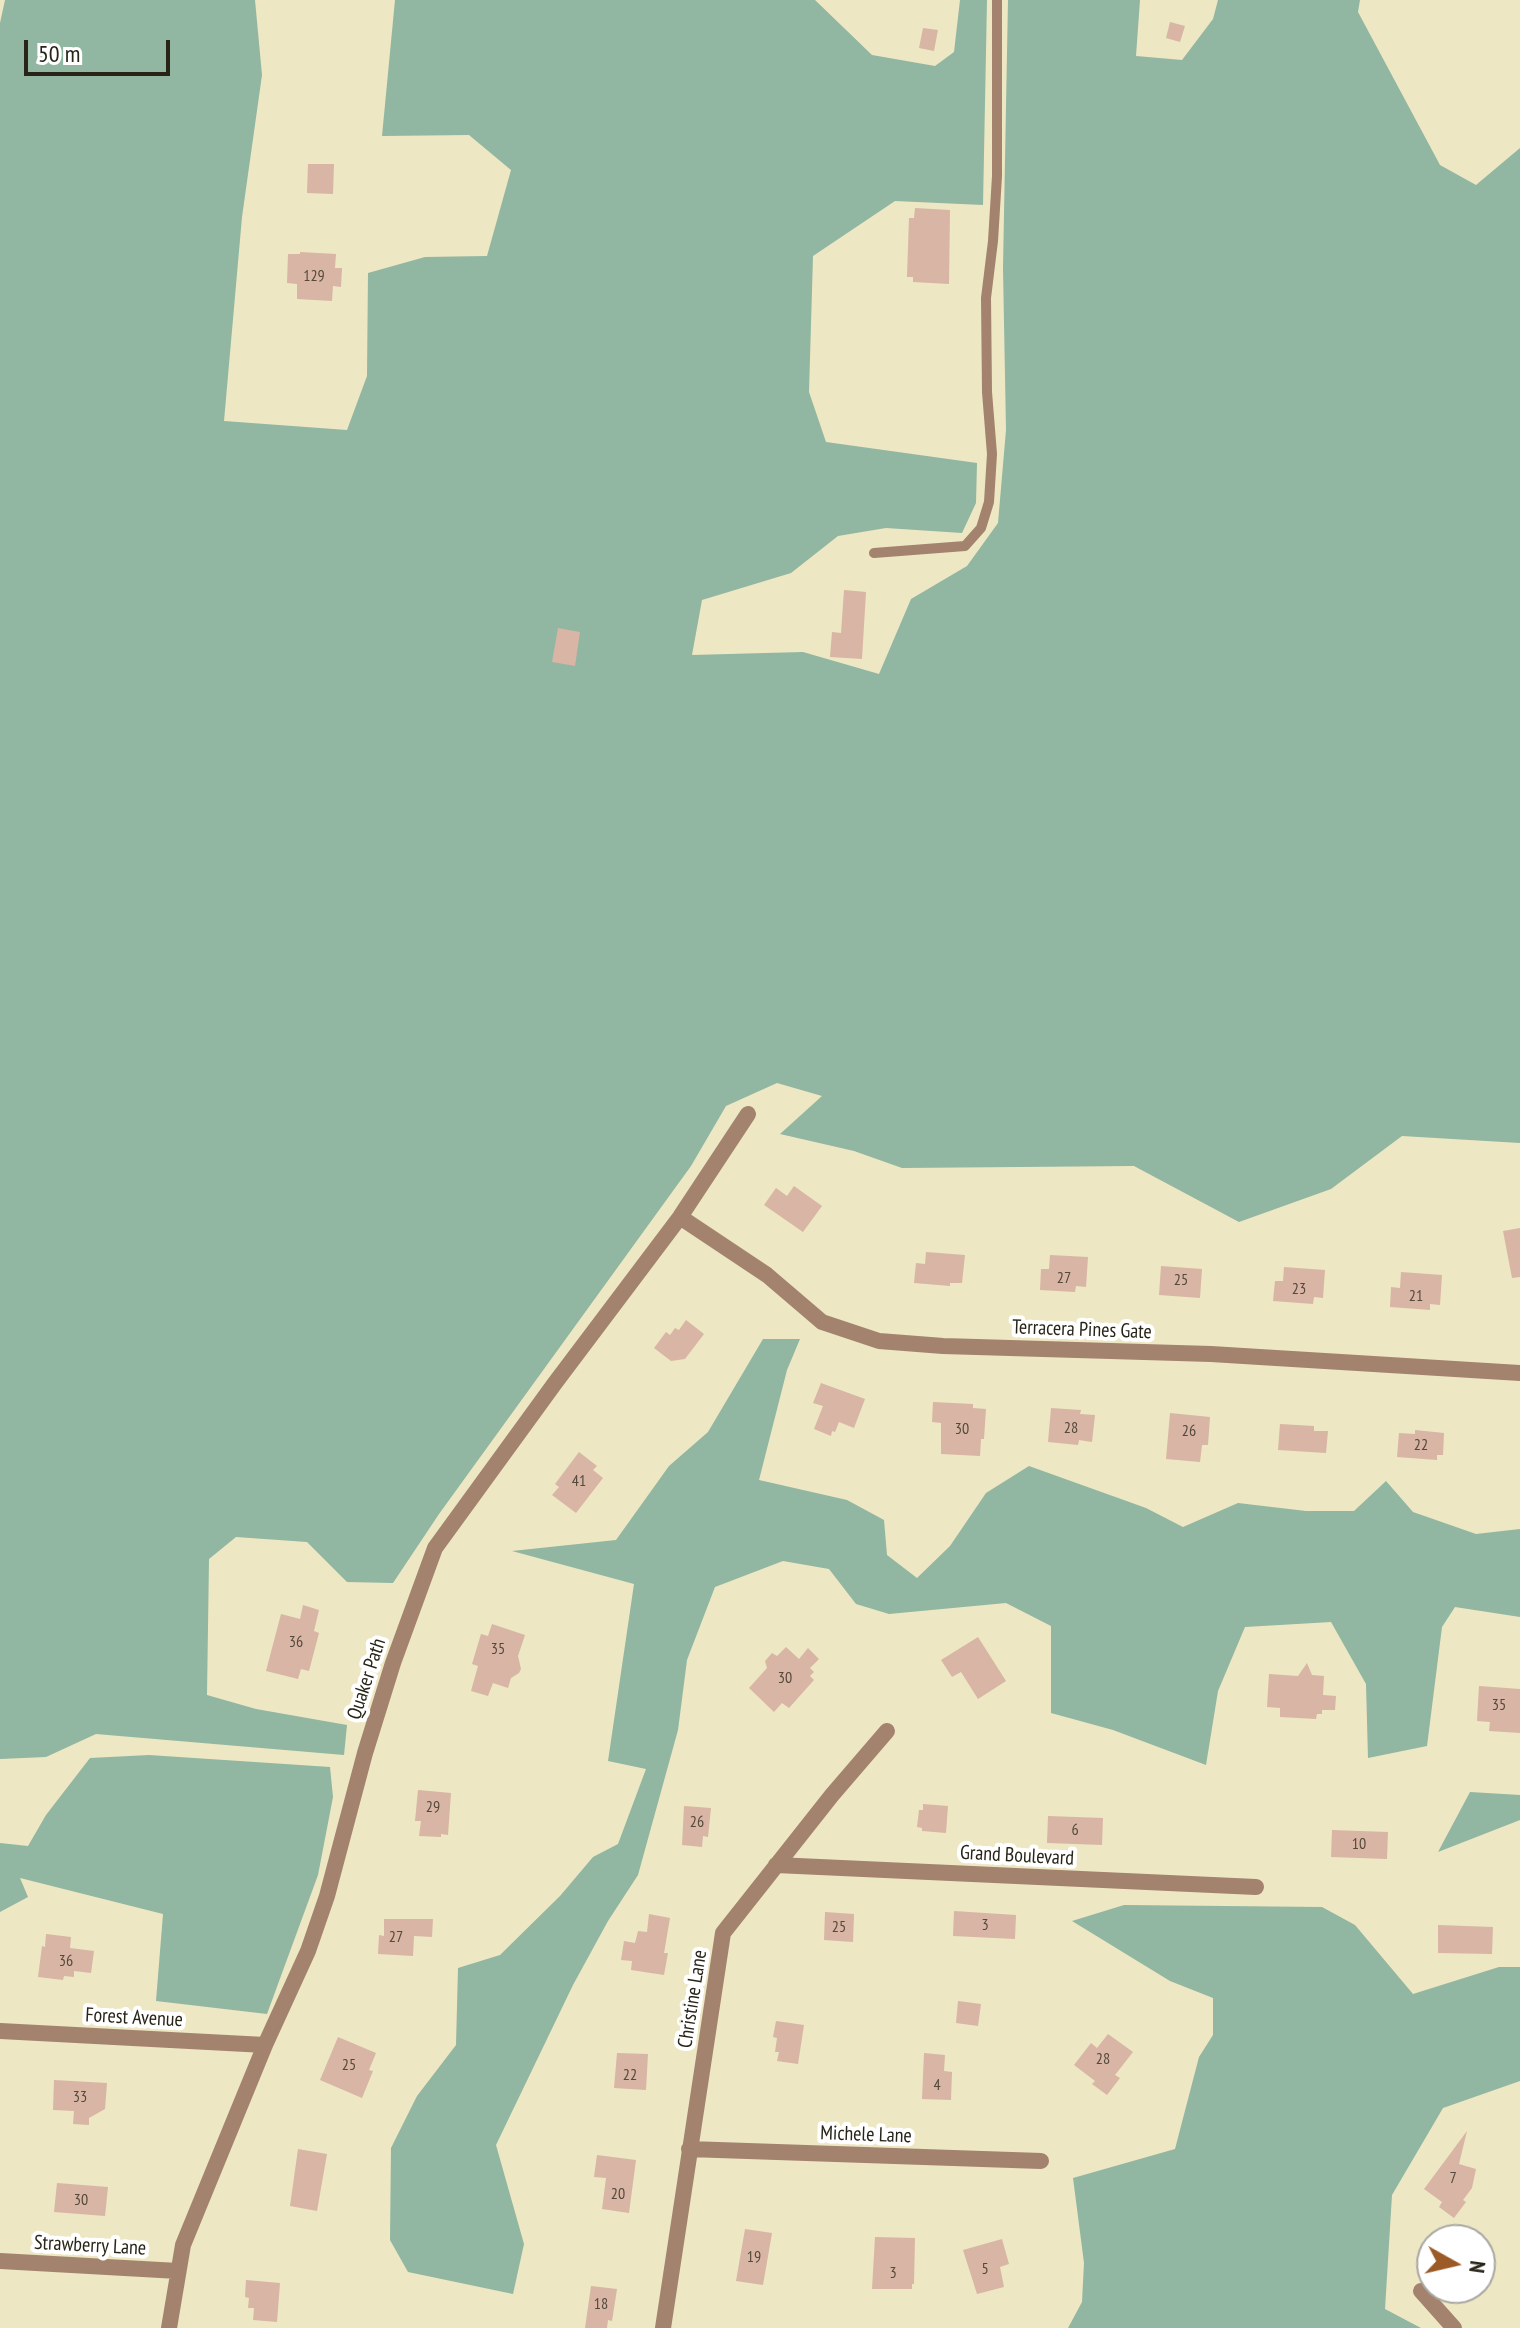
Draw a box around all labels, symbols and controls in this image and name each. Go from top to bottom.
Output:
scale bar [28,24,174,74]
text: 50 m [38,38,80,69]
house number: 129 [303,266,325,286]
house number: 27 [1057,1268,1071,1288]
house number: 25 [1174,1270,1188,1290]
house number: 23 [1292,1279,1306,1299]
house number: 21 [1409,1286,1423,1306]
street label: Terracera Pines Gate [1012,1316,1152,1344]
house number: 28 [1064,1418,1078,1438]
house number: 30 [955,1419,969,1439]
house number: 26 [1182,1421,1196,1441]
house number: 22 [1414,1435,1428,1455]
house number: 41 [572,1471,586,1491]
house number: 36 [289,1632,303,1652]
street label: Quaker Path [343,1635,391,1723]
house number: 35 [491,1639,505,1659]
house number: 30 [778,1668,792,1688]
house number: 35 [1492,1695,1506,1715]
house number: 29 [426,1797,440,1817]
house number: 26 [690,1812,704,1832]
house number: 6 [1071,1820,1079,1840]
house number: 10 [1352,1834,1366,1854]
street label: Grand Boulevard [959,1841,1075,1871]
house number: 3 [981,1915,989,1935]
house number: 25 [832,1917,846,1937]
house number: 27 [389,1927,403,1947]
street label: Christine Lane [673,1948,713,2050]
house number: 36 [59,1951,73,1971]
street label: Forest Avenue [85,2003,183,2033]
house number: 28 [1096,2049,1110,2069]
house number: 25 [342,2055,356,2075]
house number: 22 [623,2065,637,2085]
house number: 4 [933,2075,941,2095]
house number: 33 [73,2087,87,2107]
street label: Michele Lane [820,2121,912,2149]
house number: 7 [1449,2168,1457,2188]
house number: 20 [611,2184,625,2204]
house number: 30 [74,2190,88,2210]
north arrow [1416,2224,1496,2304]
street label: Strawberry Lane [33,2231,147,2261]
house number: 19 [747,2247,761,2267]
house number: 5 [981,2259,989,2279]
text: N [1463,2259,1492,2275]
house number: 3 [889,2263,897,2283]
house number: 18 [594,2294,608,2314]

